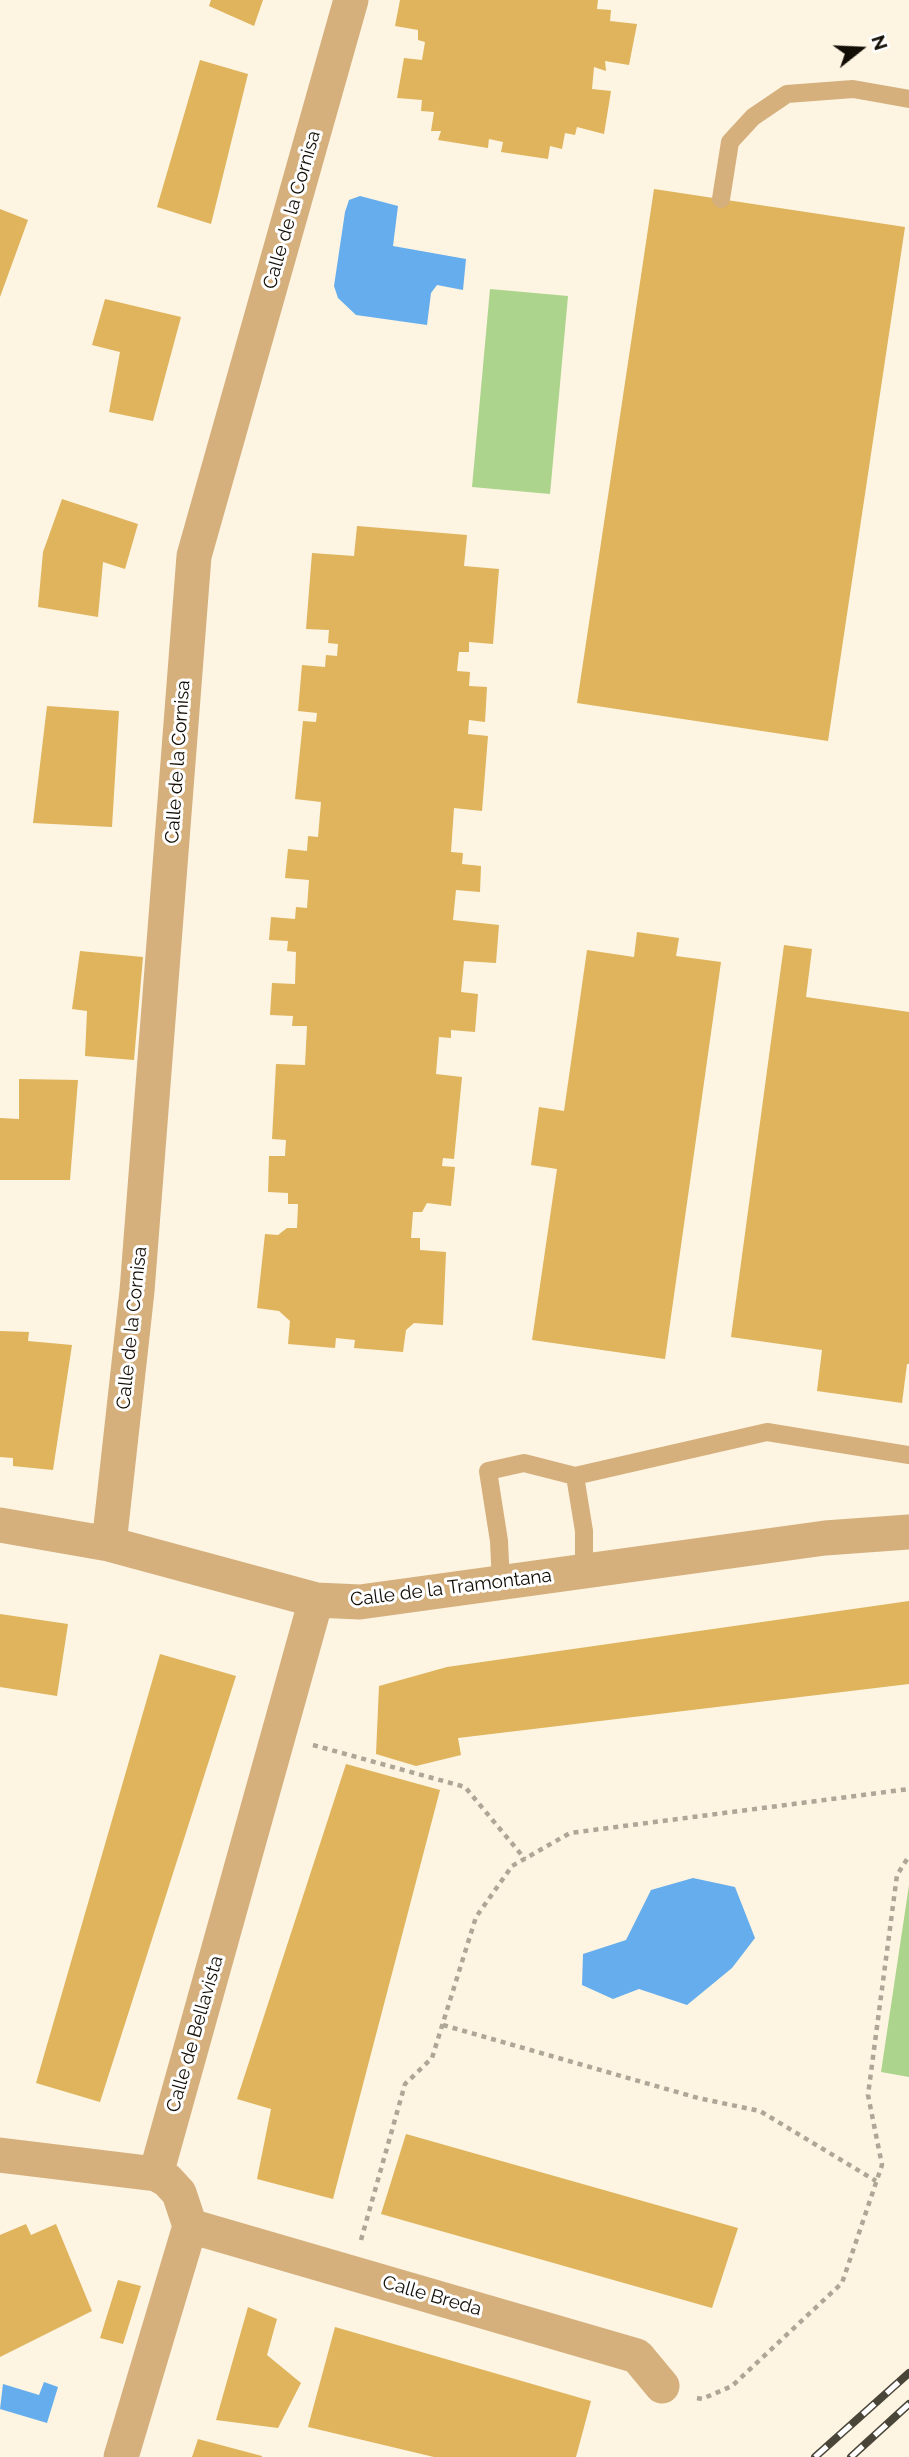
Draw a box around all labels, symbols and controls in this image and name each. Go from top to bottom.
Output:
north arrow [825,14,895,84]
text: N [867,32,893,53]
street label: Calle de la Cornisa [258,128,326,292]
street label: Calle de la Cornisa [161,680,195,844]
street label: Calle de la Cornisa [112,1245,152,1411]
street label: Calle de la Tramontana [349,1564,553,1612]
street label: Calle de Bellavista [162,1953,228,2115]
street label: Calle Breda [380,2271,484,2321]

